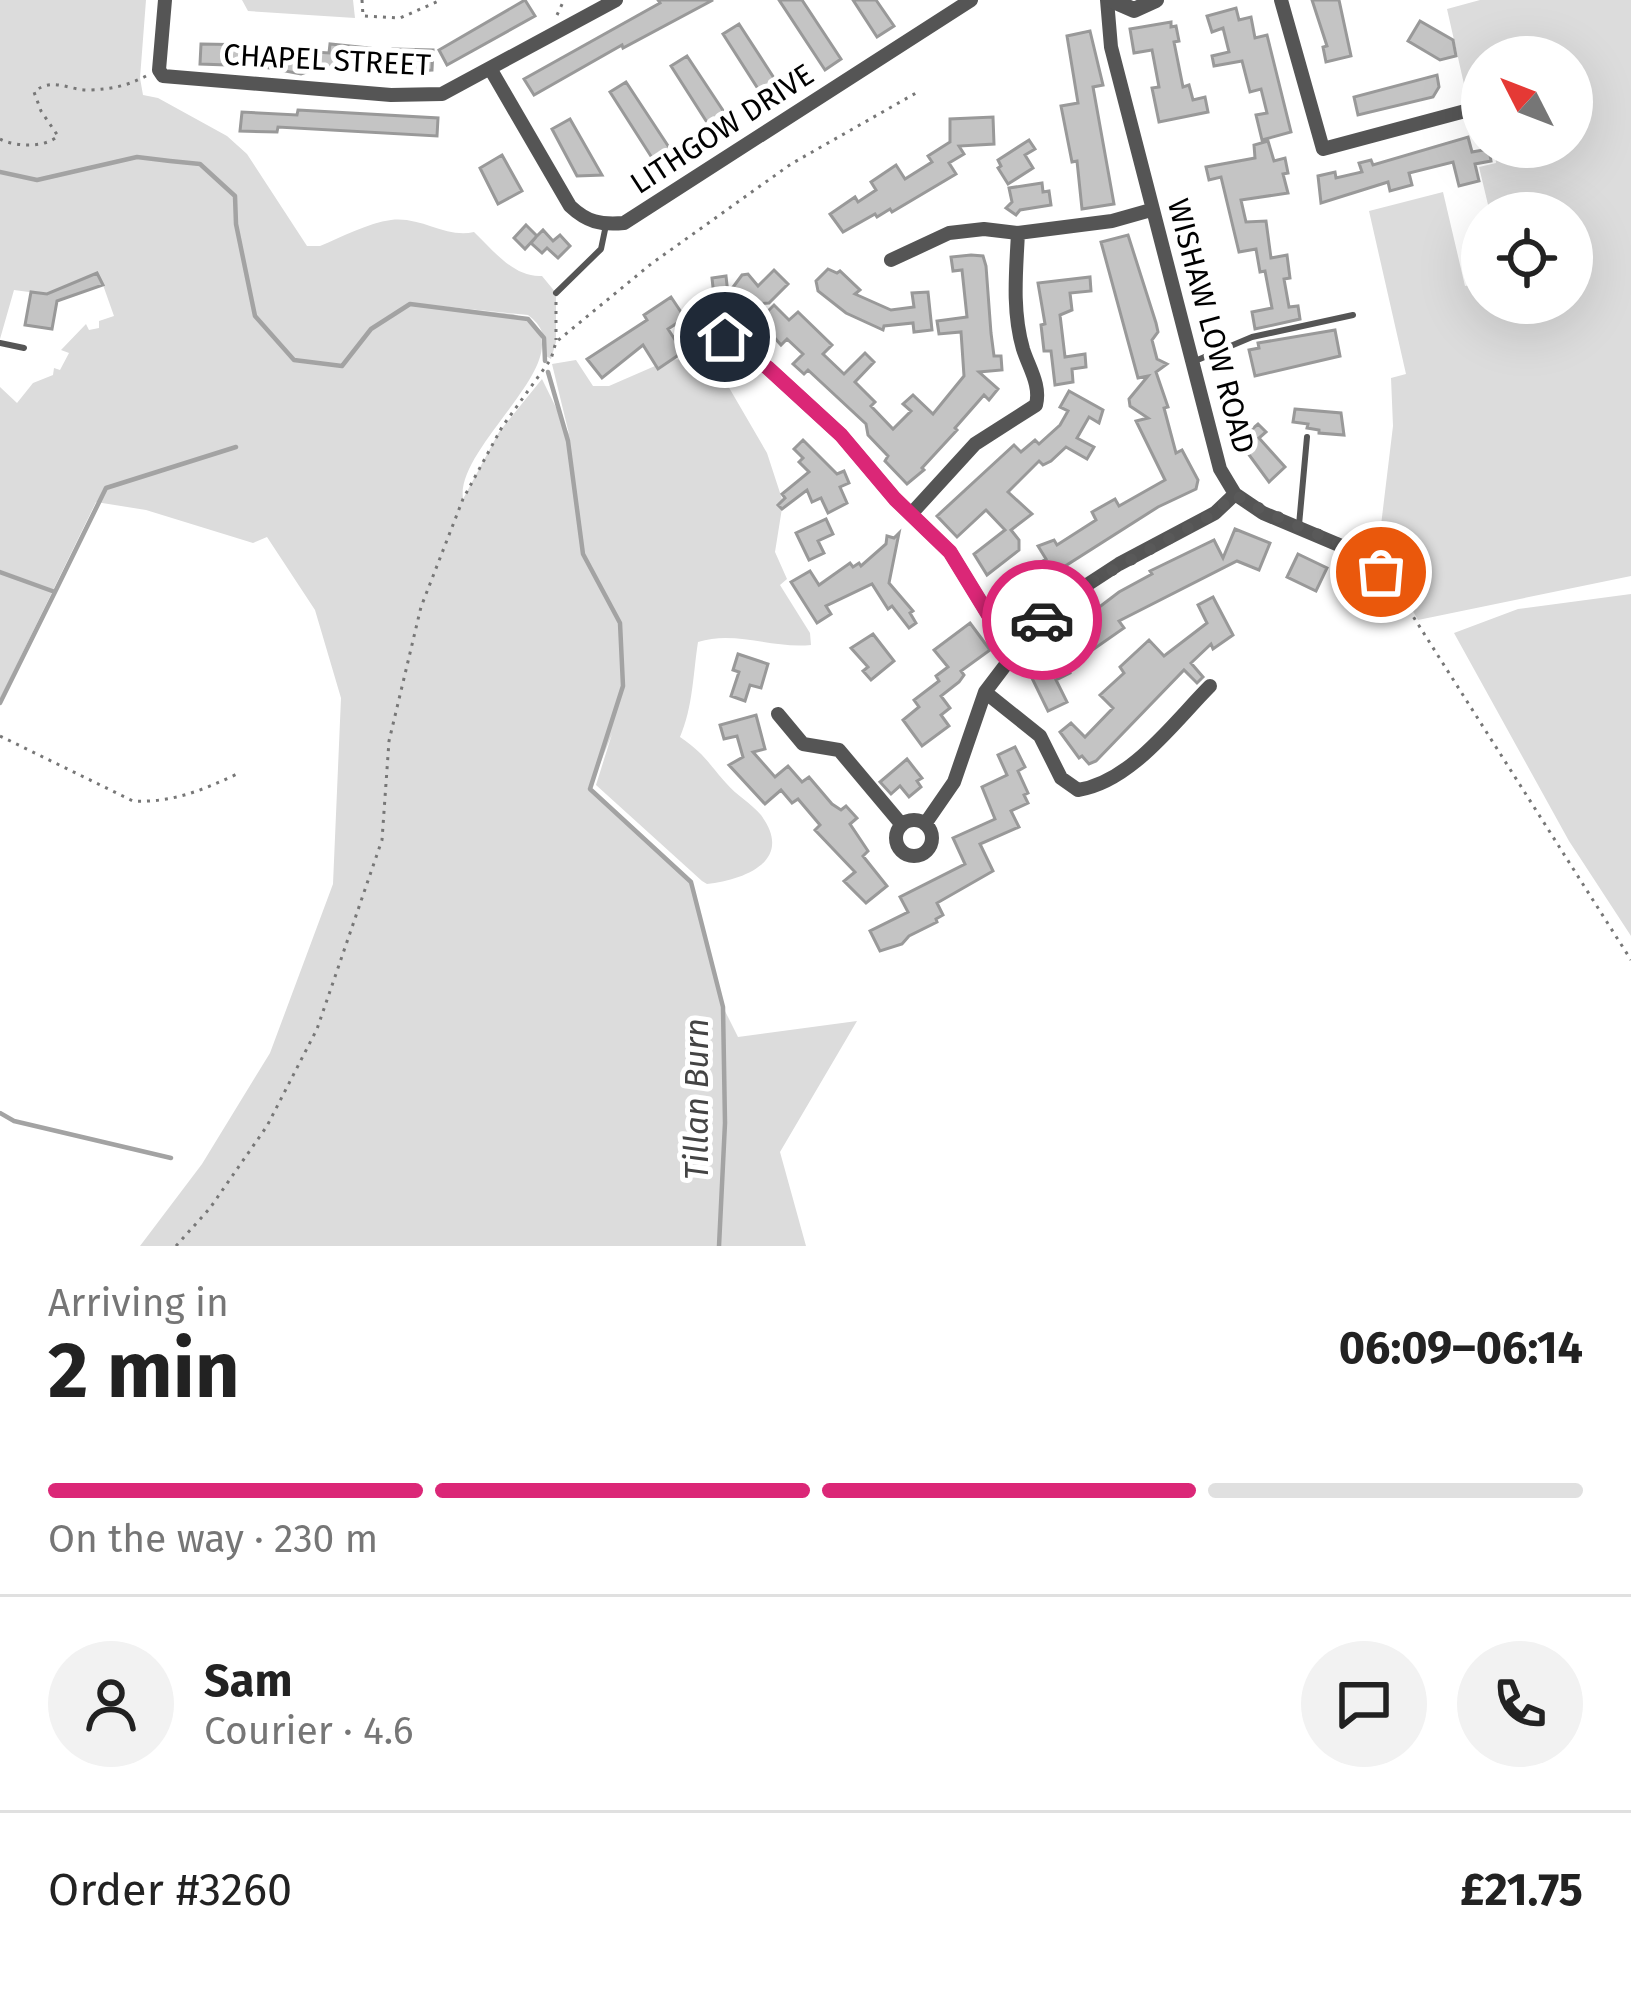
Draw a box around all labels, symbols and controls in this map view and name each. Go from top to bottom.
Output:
north arrow [1461,36,1593,168]
map controls [1461,36,1593,324]
street label: CHAPEL STREET [222,37,432,83]
street label: LITHGOW DRIVE [624,56,820,202]
button: locate [1461,192,1593,324]
street label: WISHAW LOW ROAD [1160,195,1262,457]
pin [674,286,776,388]
icon: home [692,304,758,370]
pin [1330,521,1432,623]
icon: bag [1348,539,1414,605]
courier [982,560,1102,680]
icon: car [1009,587,1075,653]
water label: Tillan Burn [677,1018,717,1180]
text: Arriving in [48,1280,229,1326]
text: 06:09–06:14 [1339,1321,1583,1375]
text: 2 min [48,1324,240,1418]
text: On the way · 230 m [48,1516,378,1562]
button: person [48,1641,174,1767]
button: chat [1301,1641,1427,1767]
button: phone [1457,1641,1583,1767]
text: Sam [204,1654,292,1708]
text: Courier · 4.6 [204,1708,413,1754]
text: Order #3260 [48,1863,292,1917]
text: £21.75 [1460,1863,1583,1917]

